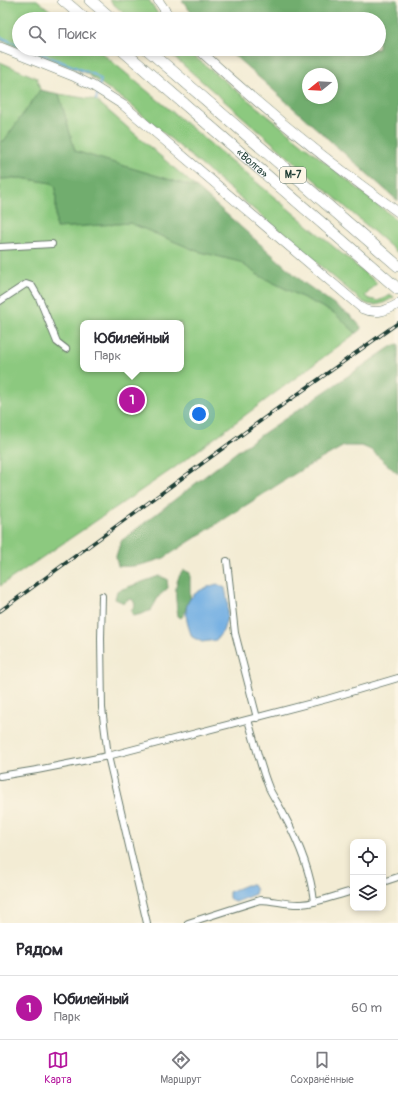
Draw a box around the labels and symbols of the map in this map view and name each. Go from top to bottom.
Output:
north arrow [302,68,338,104]
street label: «Волга» [234,146,271,181]
road number: М-7 [280,167,306,183]
pin: 1 [119,385,145,415]
your location [189,404,209,424]

